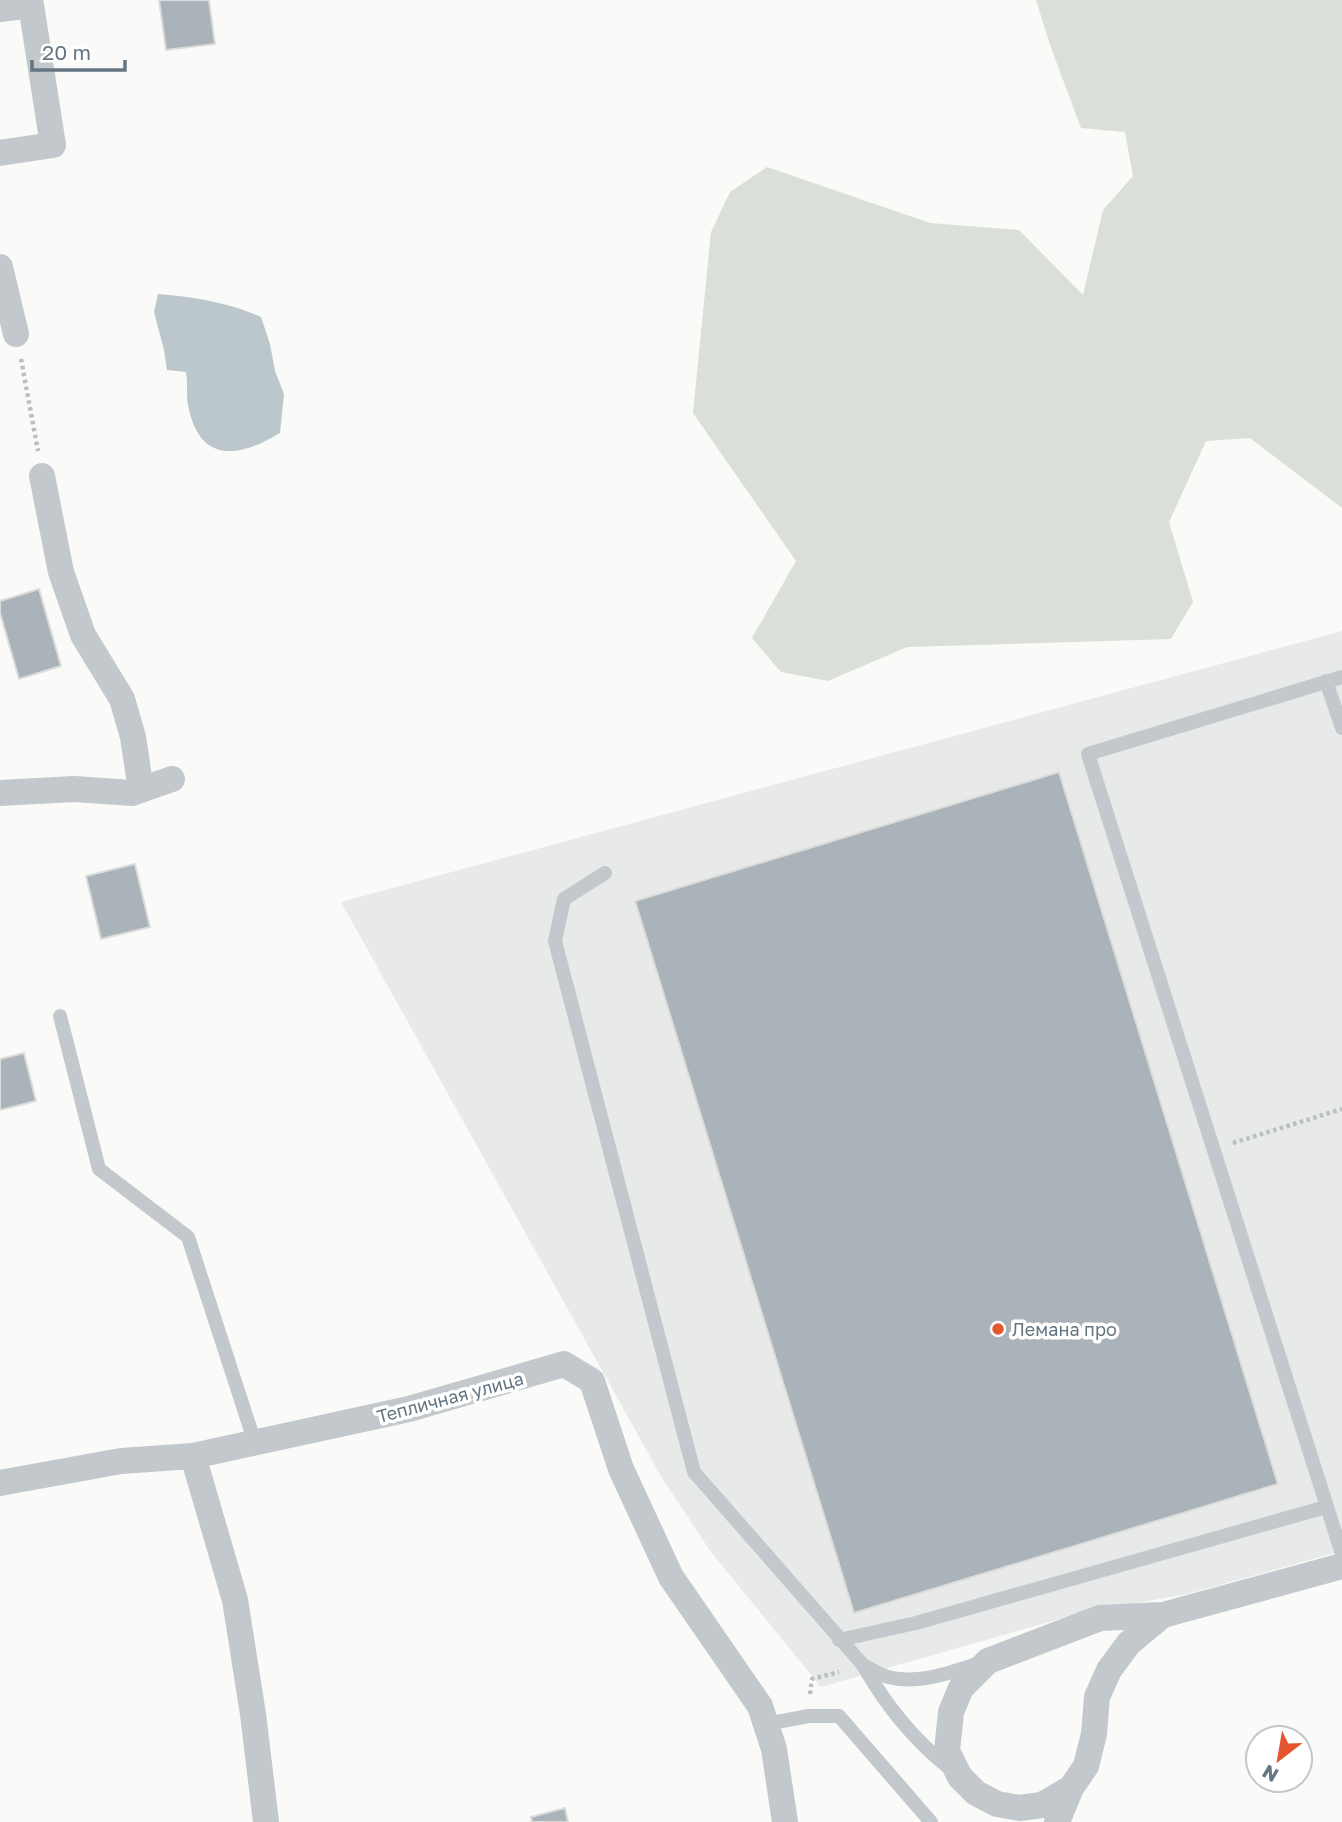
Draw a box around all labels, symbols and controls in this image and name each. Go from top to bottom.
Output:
scale bar [32,28,124,72]
text: 20 m [42,39,91,65]
place label: Лемана про [1012,1318,1117,1340]
marker: Лемана про [990,1321,1006,1337]
street label: Тепличная улица [374,1367,526,1427]
north arrow [1244,1724,1314,1794]
text: N [1258,1760,1282,1788]

